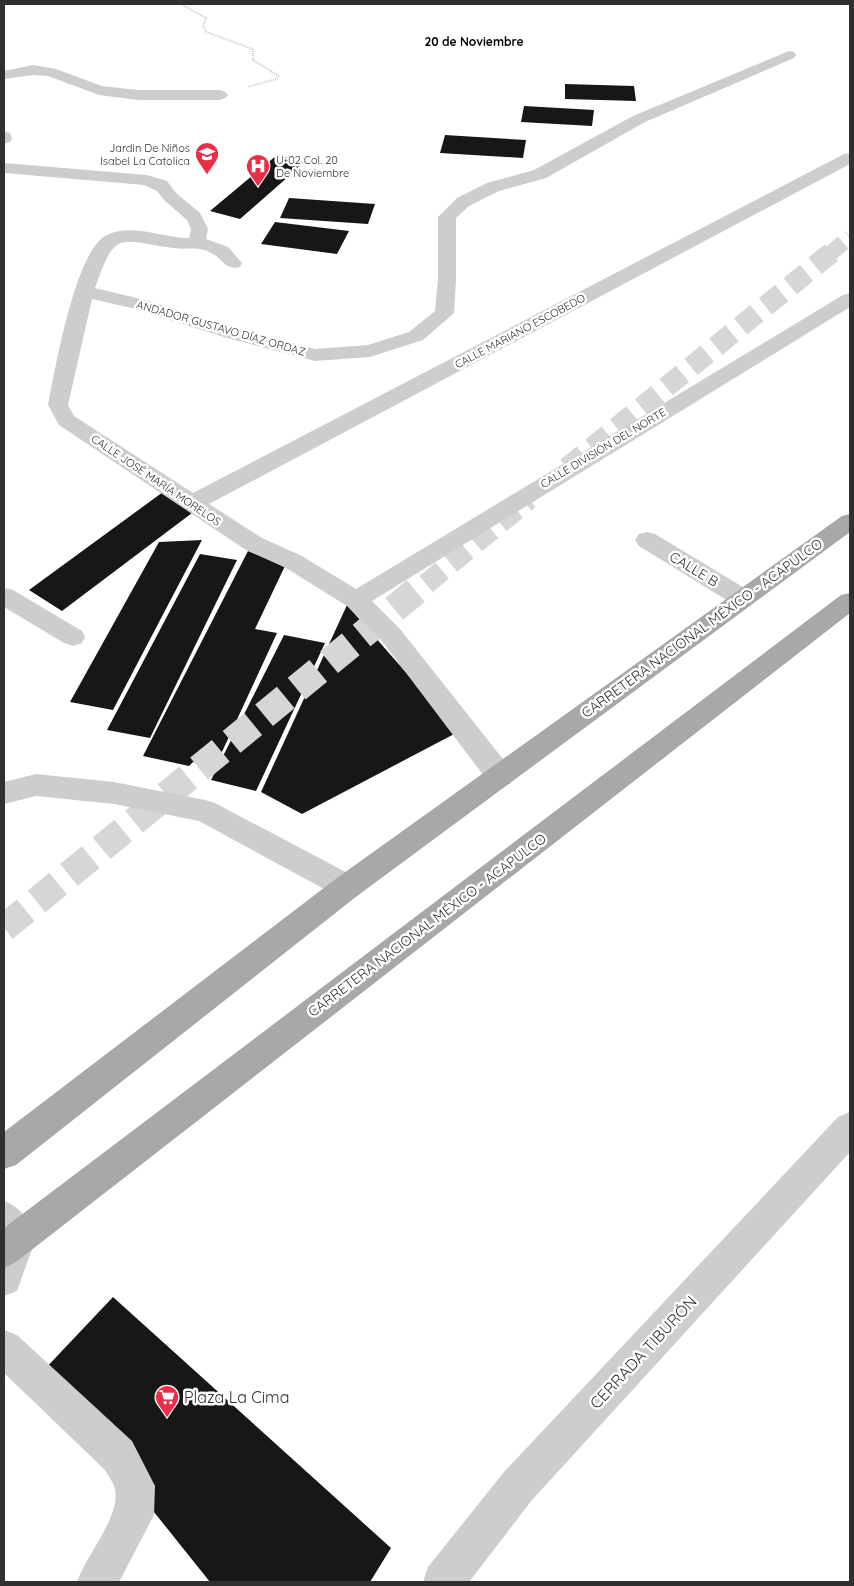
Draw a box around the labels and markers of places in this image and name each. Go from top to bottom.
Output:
place label: Jardin De Niños Isabel La Catolica [100,141,190,168]
school or university icon: Jardin De Niños Isabel La Catolica [194,141,220,175]
hospital icon: U-02 Col. 20 De Noviembre [245,153,271,187]
place label: U-02 Col. 20 De Noviembre [276,153,349,180]
supermarket icon: Plaza La Cima [154,1384,180,1418]
place label: Plaza La Cima [184,1387,289,1407]

